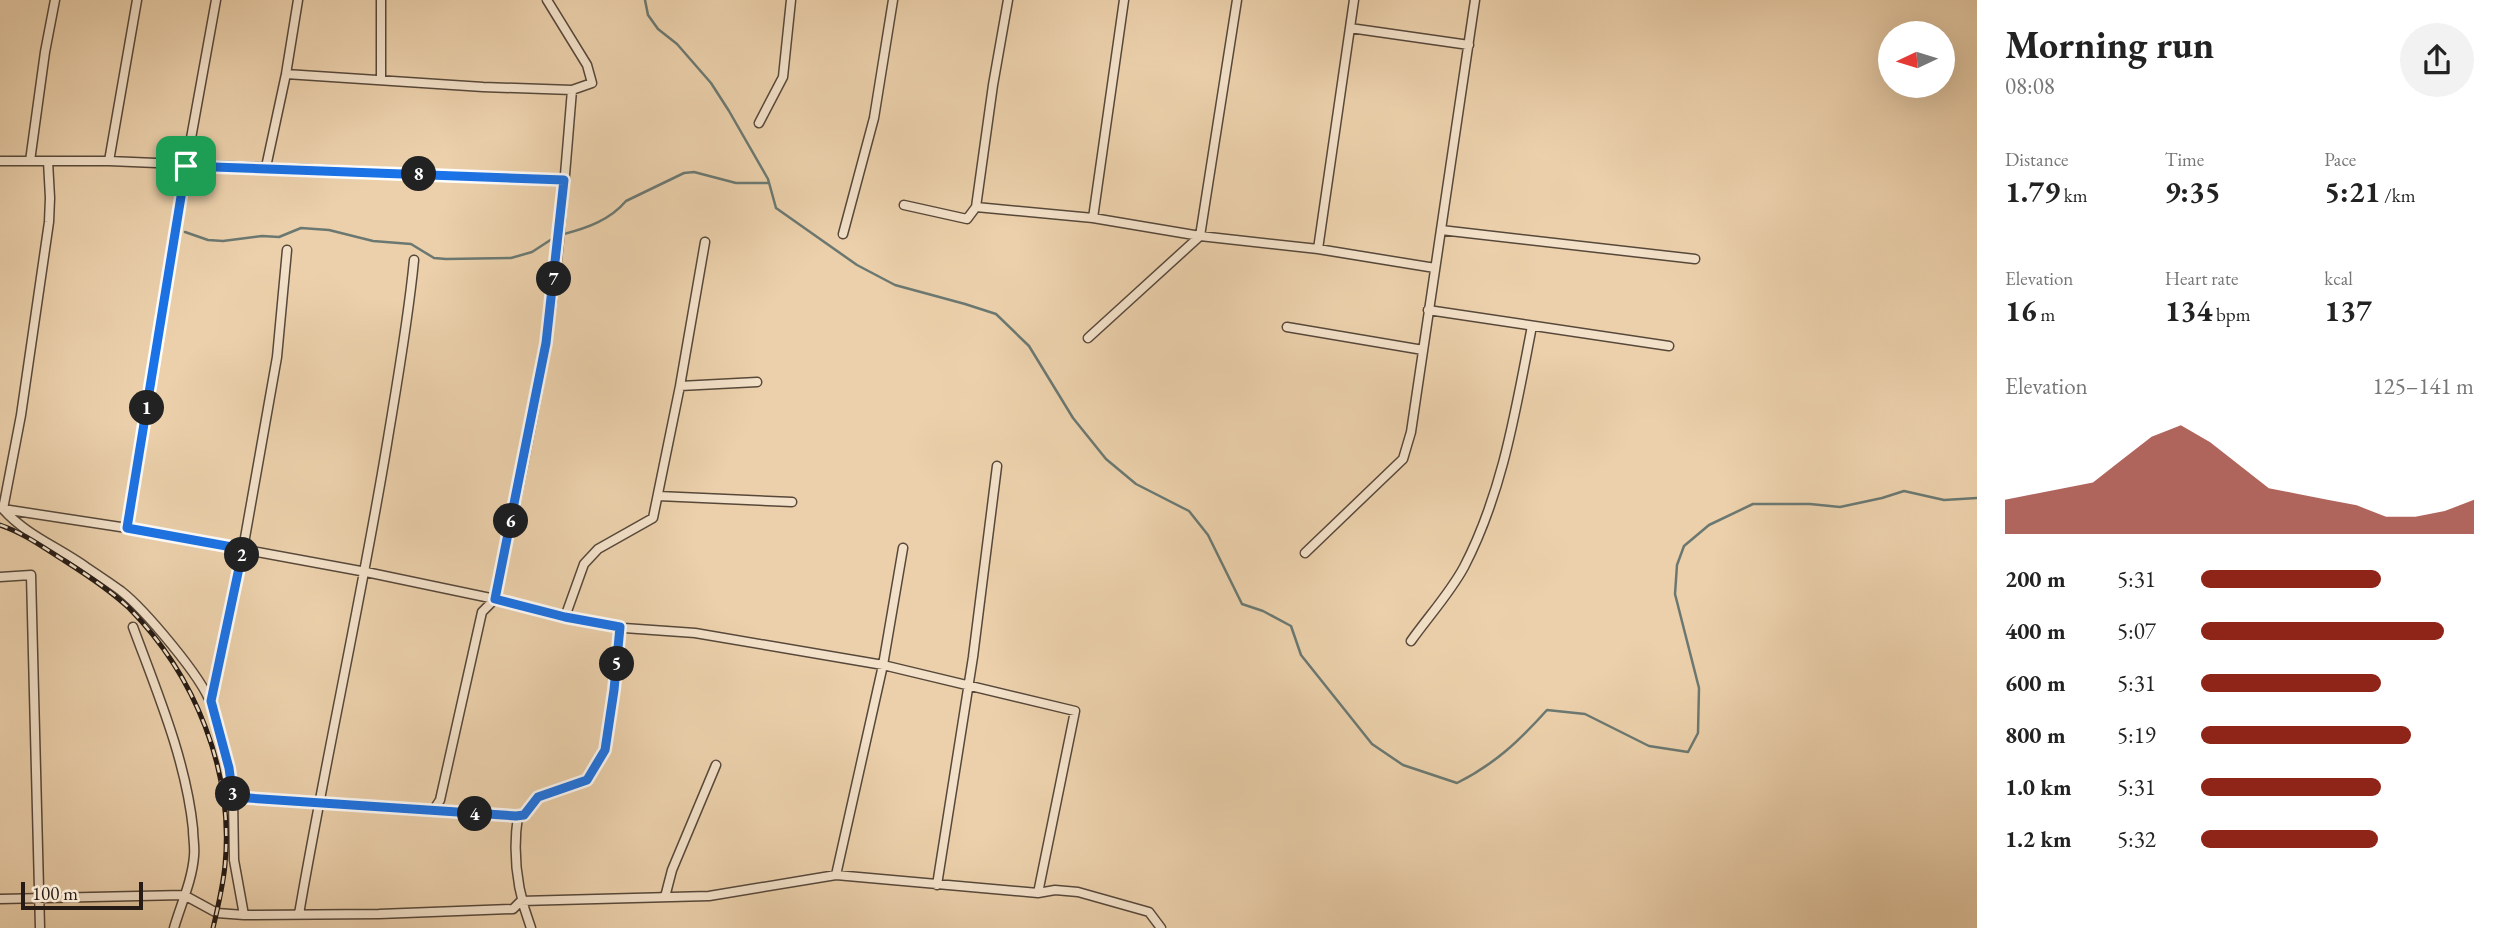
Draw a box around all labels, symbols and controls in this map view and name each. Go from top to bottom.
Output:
text: Morning run [2005,20,2214,69]
north arrow [1878,21,1955,98]
map controls [1878,21,1955,98]
button: share [2400,23,2474,97]
text: 08:08 [2005,71,2055,101]
pin [156,136,216,196]
icon: arrive [167,147,205,185]
text: Distance [2005,147,2068,172]
text: Time [2165,147,2204,172]
text: Pace [2324,147,2356,172]
pin: 8 [402,156,436,192]
text: 8 [413,161,424,186]
text: 1.79 [2005,172,2060,211]
text: 9:35 [2165,172,2221,211]
text: 5:21 [2324,172,2380,211]
text: km [2060,183,2088,208]
text: /km [2380,183,2415,208]
pin: 7 [536,262,572,296]
text: 7 [548,266,559,291]
text: Elevation [2005,266,2073,291]
text: Heart rate [2165,266,2238,291]
text: kcal [2324,266,2353,291]
text: 16 [2005,291,2037,330]
text: 134 [2165,291,2212,330]
text: 137 [2324,291,2372,330]
text: m [2037,302,2055,327]
text: bpm [2212,302,2251,327]
text: Elevation [2005,371,2088,401]
text: 125–141 m [2373,371,2474,401]
pin: 1 [130,390,164,426]
text: 1 [141,395,152,420]
pin: 6 [494,504,528,538]
text: 6 [505,508,516,533]
pin: 2 [224,538,260,572]
text: 2 [236,542,247,567]
text: 200 m [2005,564,2066,594]
text: 5:31 [2117,564,2156,594]
text: 400 m [2005,616,2066,646]
text: 5:07 [2117,616,2156,646]
pin: 5 [600,646,634,682]
text: 5 [611,651,622,676]
text: 600 m [2005,668,2066,698]
text: 5:31 [2117,668,2156,698]
text: 800 m [2005,720,2066,750]
text: 5:19 [2117,720,2156,750]
text: 1.0 km [2005,772,2072,802]
text: 5:31 [2117,772,2156,802]
pin: 3 [216,776,250,812]
text: 3 [227,781,238,806]
pin: 4 [458,796,492,832]
text: 4 [469,801,480,826]
text: 1.2 km [2005,824,2072,854]
text: 5:32 [2117,824,2156,854]
scale bar [21,879,144,911]
text: 100 m [32,881,78,906]

